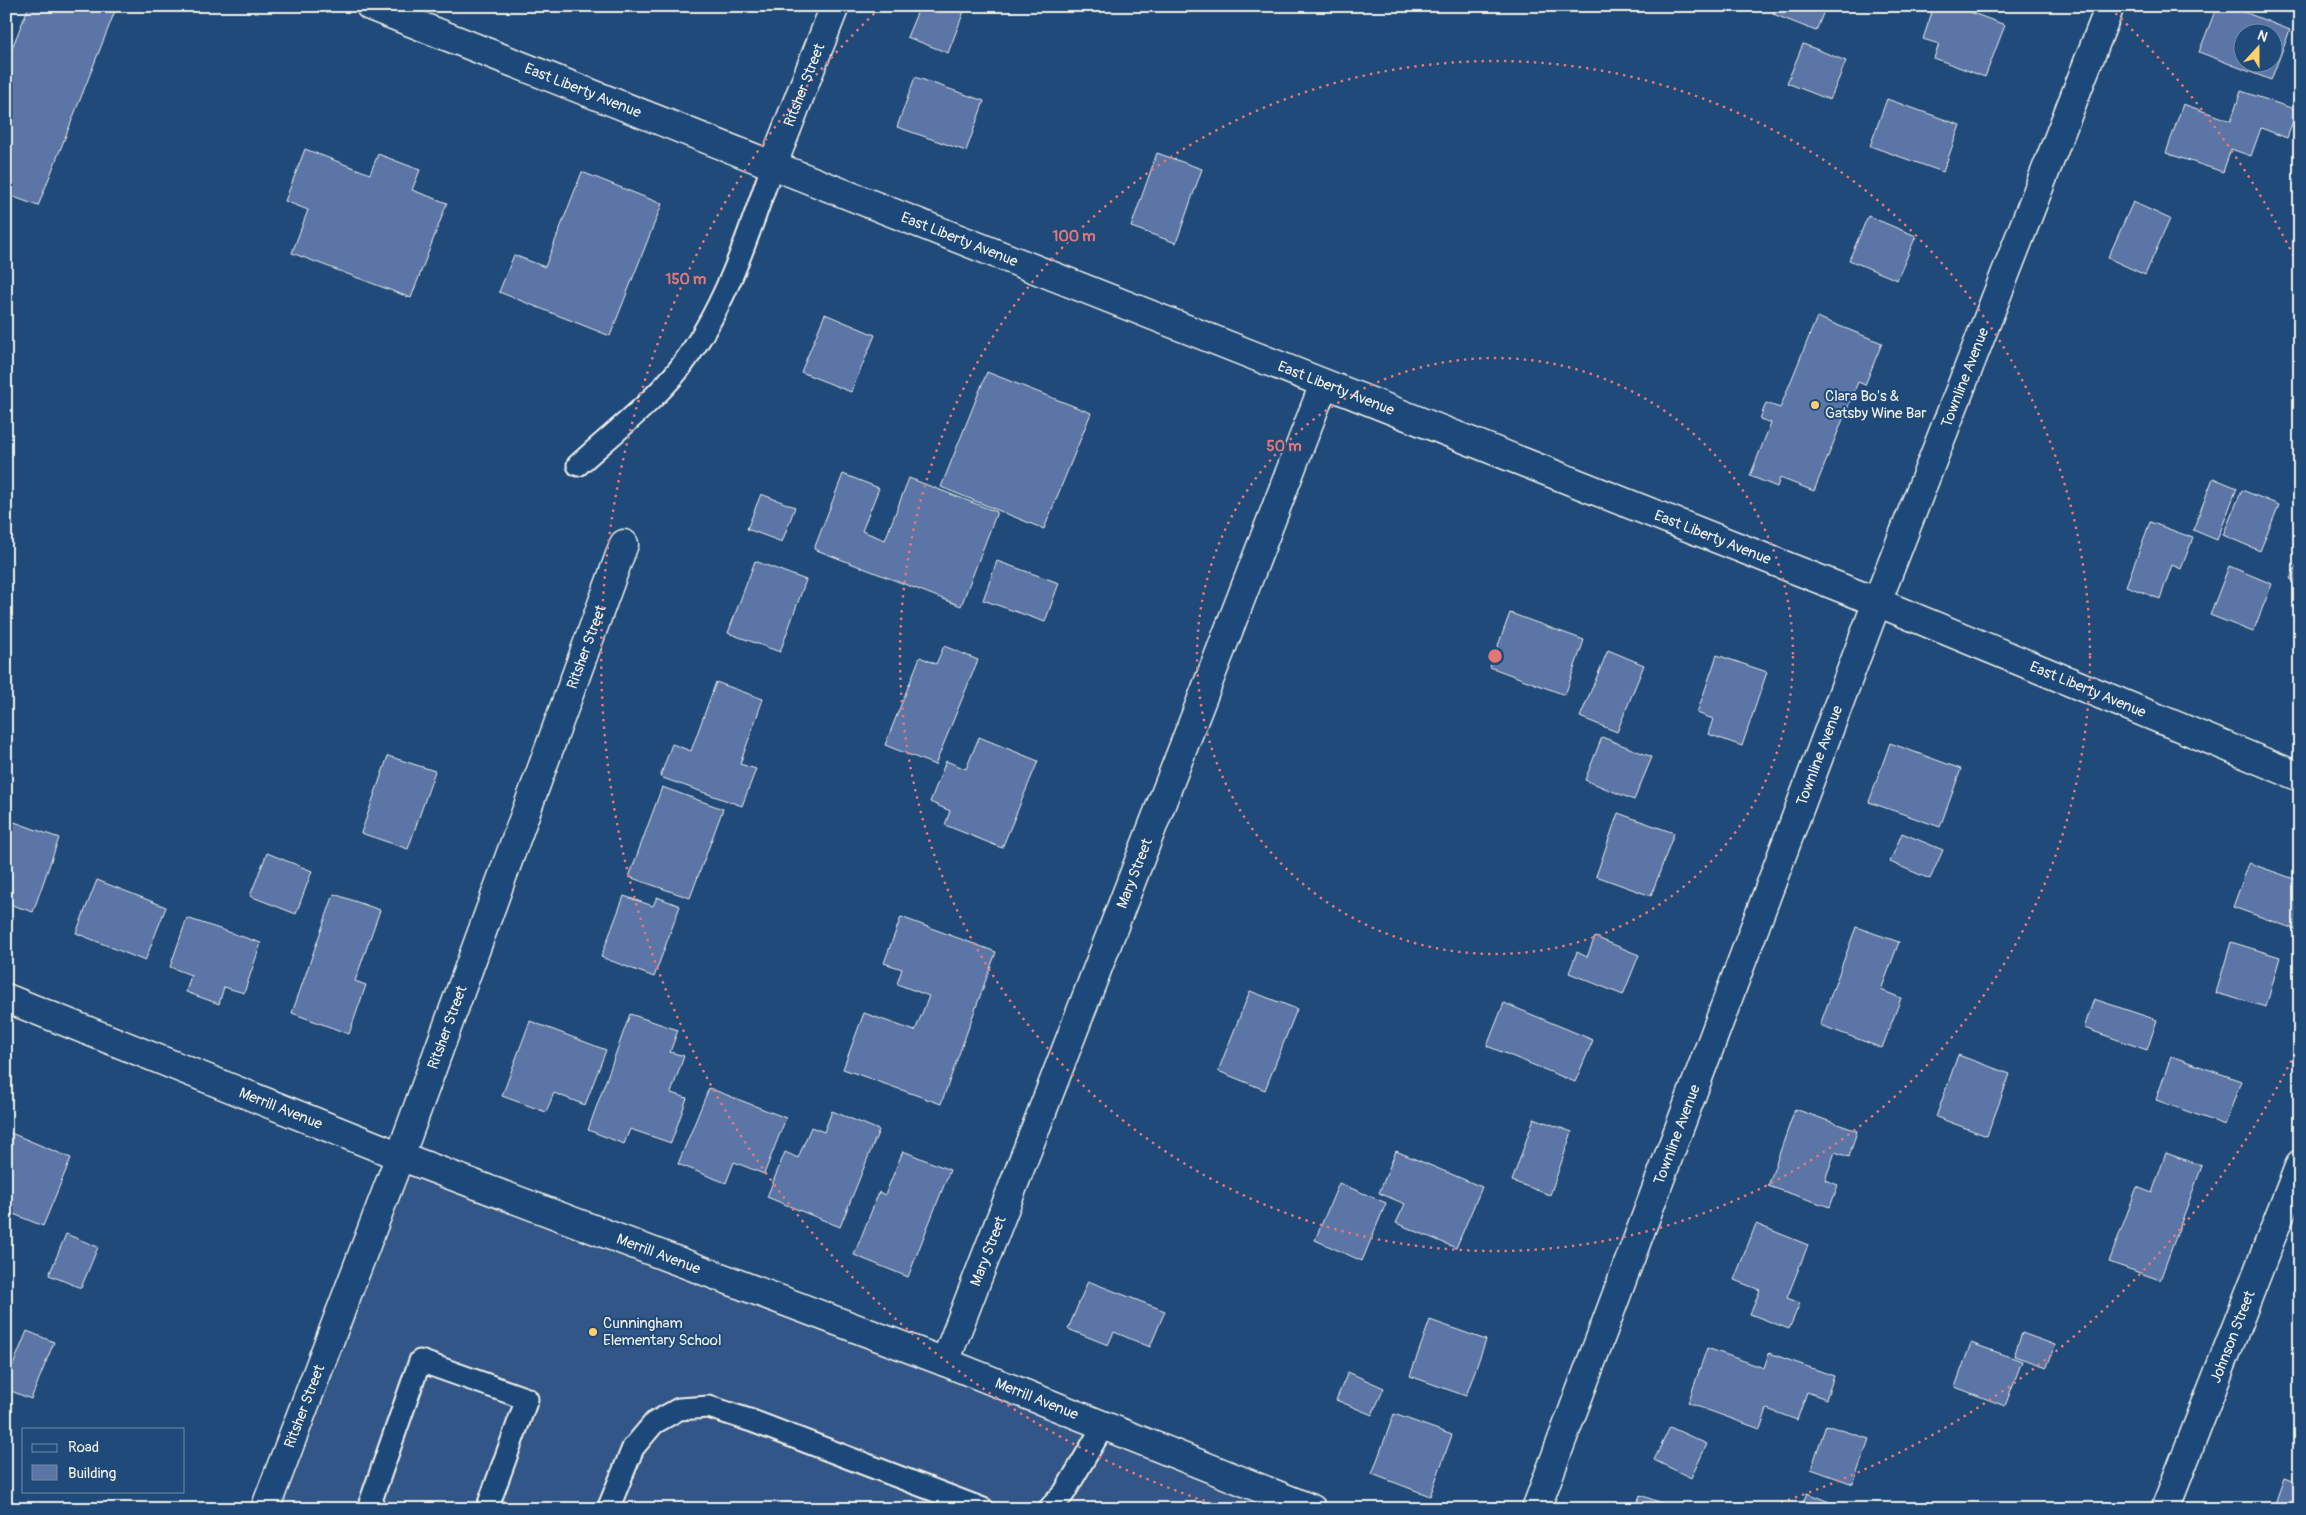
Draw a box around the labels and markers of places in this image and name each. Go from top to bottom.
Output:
place label: Clara Bo's & Gatsby Wine Bar [1825,387,1927,423]
marker: Clara Bo's & Gatsby Wine Bar [1809,399,1821,411]
centre of rings [1486,647,1504,665]
place label: Cunningham Elementary School [603,1314,722,1350]
marker: Cunningham Elementary School [587,1326,599,1338]

